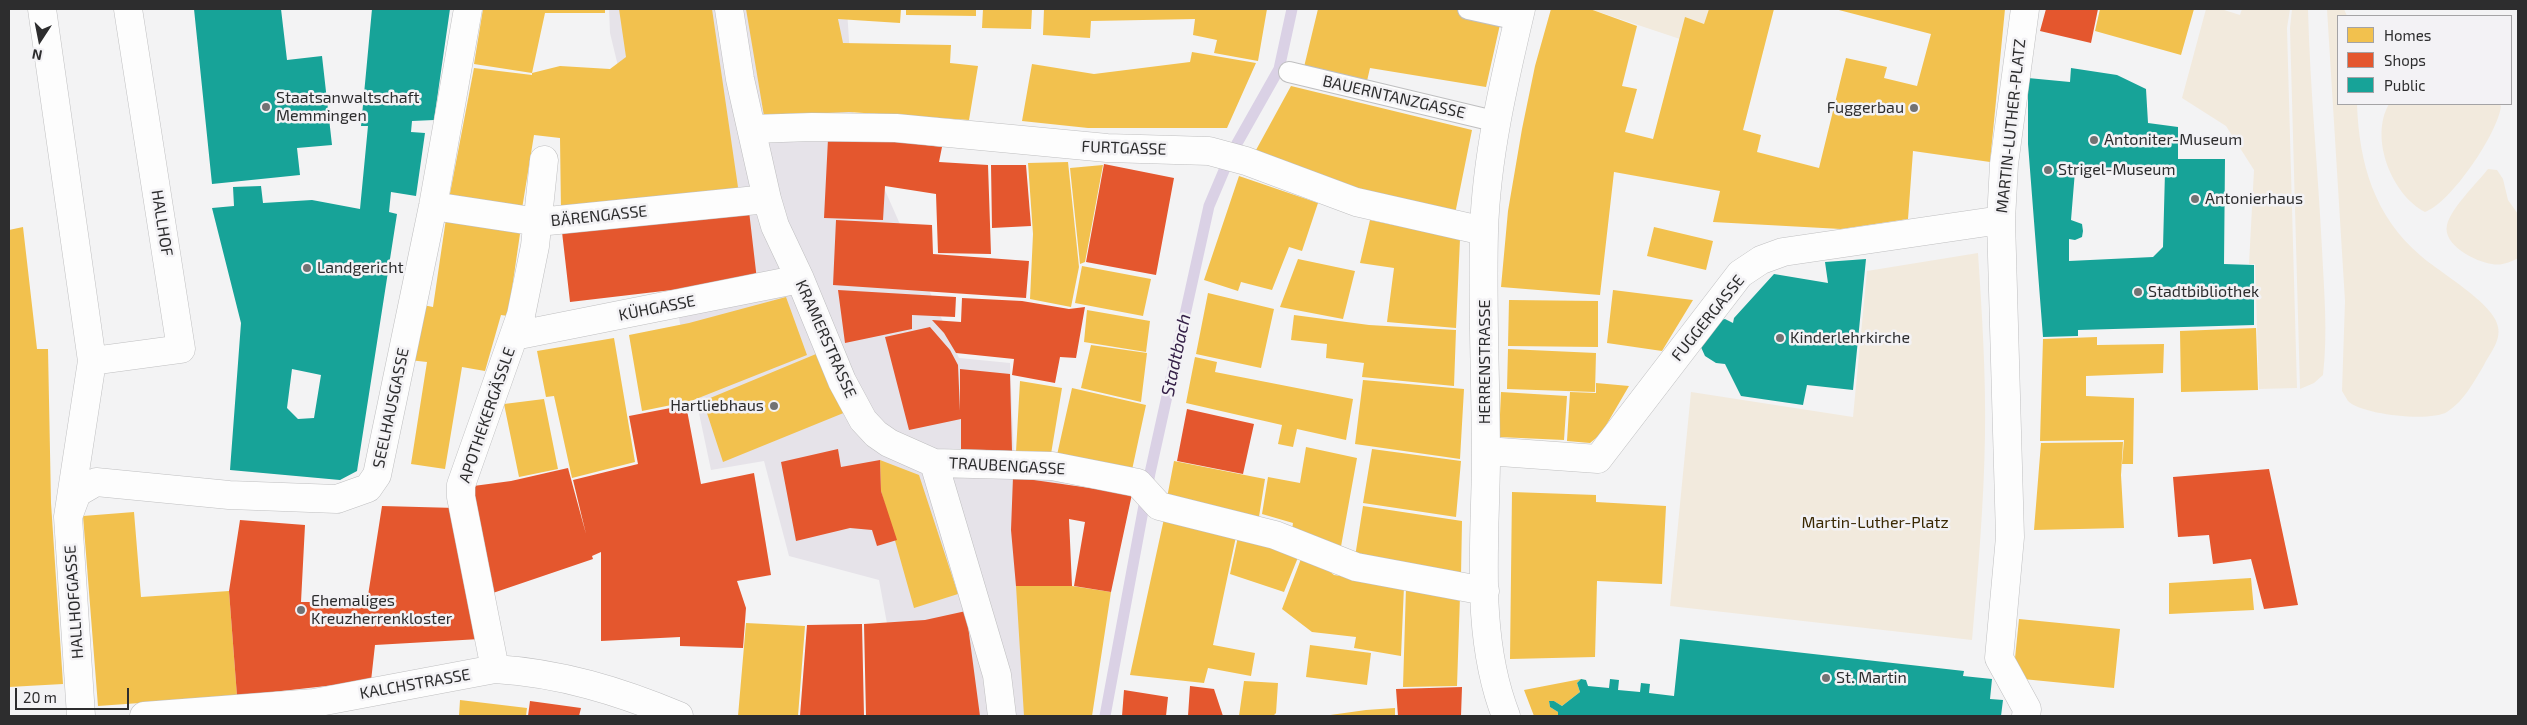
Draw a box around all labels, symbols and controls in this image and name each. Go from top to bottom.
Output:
north arrow [15,15,65,65]
legend [2337,15,2512,105]
text: Homes [2384,26,2431,44]
street label: MARTIN-LUTHER-PLATZ [1992,38,2030,214]
text: N [30,46,44,65]
text: Shops [2384,51,2426,69]
street label: BAUERNTANZGASSE [1321,71,1467,123]
text: Public [2384,76,2425,94]
place label: Staatsanwaltschaft Memmingen [276,88,420,126]
place label: Fuggerbau [1827,98,1904,118]
marker: Staatsanwaltschaft Memmingen [260,101,272,113]
marker: Fuggerbau [1908,102,1920,114]
place label: Antoniter-Museum [2104,130,2242,150]
marker: Antoniter-Museum [2088,134,2100,146]
street label: FURTGASSE [1081,137,1167,159]
place label: Strigel-Museum [2058,160,2175,180]
marker: Strigel-Museum [2042,164,2054,176]
street label: HALLHOF [147,188,177,258]
place label: Antonierhaus [2205,189,2303,209]
marker: Antonierhaus [2189,193,2201,205]
street label: BÄRENGASSE [550,201,648,231]
place label: Landgericht [317,258,404,278]
marker: Landgericht [301,262,313,274]
street label: FUGGERGASSE [1667,271,1749,365]
street label: KRAMERSTRASSE [791,277,861,401]
place label: Stadtbibliothek [2148,282,2259,302]
marker: Stadtbibliothek [2132,286,2144,298]
street label: KÜHGASSE [617,291,697,325]
street label: HERRENSTRASSE [1475,300,1495,424]
water label: Stadtbach [1157,312,1195,398]
place label: Kinderlehrkirche [1790,328,1910,348]
marker: Kinderlehrkirche [1774,332,1786,344]
street label: APOTHEKERGÄSSLE [455,345,519,485]
street label: SEELHAUSGASSE [369,346,413,470]
place label: Hartliebhaus [670,396,764,416]
marker: Hartliebhaus [768,400,780,412]
street label: TRAUBENGASSE [948,453,1066,479]
park label: Martin-Luther-Platz [1801,513,1949,533]
street label: HALLHOFGASSE [60,545,88,659]
place label: Ehemaliges Kreuzherrenkloster [311,591,452,629]
marker: Ehemaliges Kreuzherrenkloster [295,604,307,616]
street label: KALCHSTRASSE [358,665,472,703]
place label: St. Martin [1836,668,1907,688]
marker: St. Martin [1820,672,1832,684]
scale bar [18,678,131,710]
text: 20 m [23,688,57,706]

